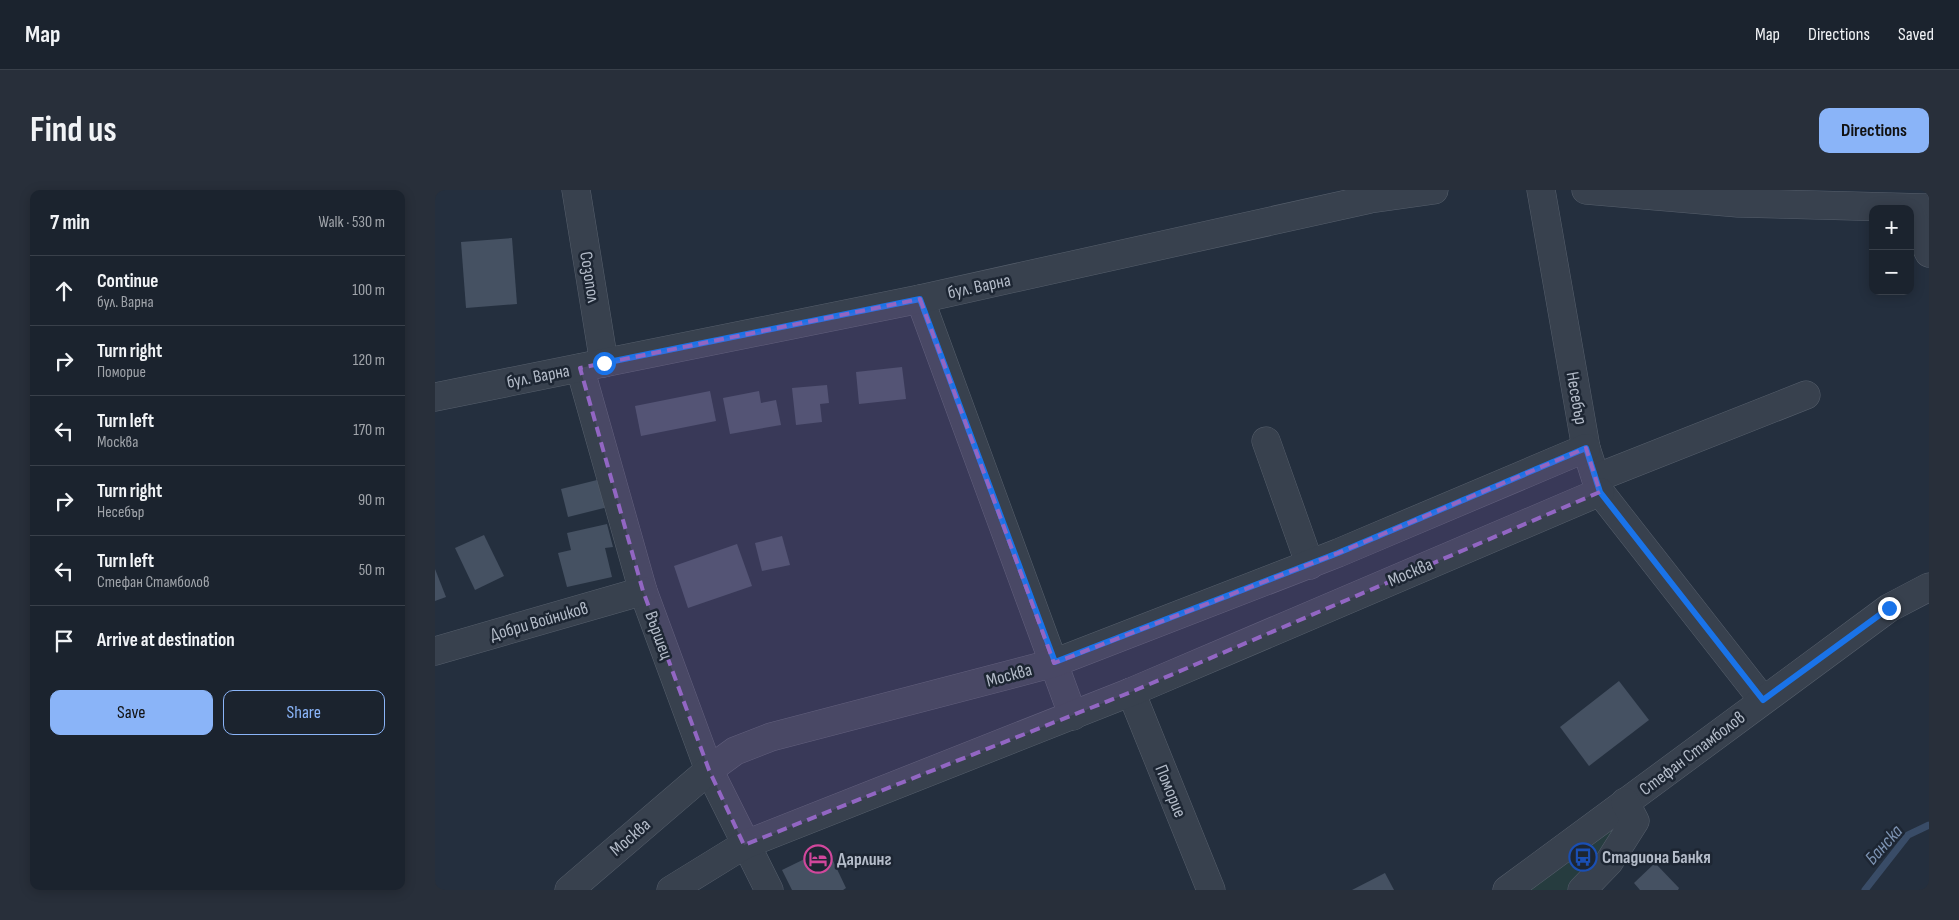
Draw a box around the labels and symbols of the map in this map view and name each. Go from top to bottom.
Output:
street label: Созопол [575,250,604,305]
street label: бул. Варна [946,270,1013,303]
route start [593,352,616,375]
street label: бул. Варна [505,360,571,393]
street label: Несебър [1562,370,1591,426]
street label: Москва [1385,554,1436,591]
street label: Добри Войников [488,597,591,646]
route end [1878,597,1901,620]
street label: Вършец [640,608,677,662]
street label: Москва [984,659,1034,692]
street label: Стефан Стамболов [1635,707,1749,800]
street label: Поморие [1150,762,1191,821]
street label: Москва [606,814,655,861]
water label: Банска [1860,820,1908,870]
bus stop icon: Стадиона Банкя [1568,842,1598,872]
hotel icon: Дарлинг [803,844,833,874]
place label: Стадиона Банкя [1602,847,1711,868]
place label: Дарлинг [837,849,892,870]

